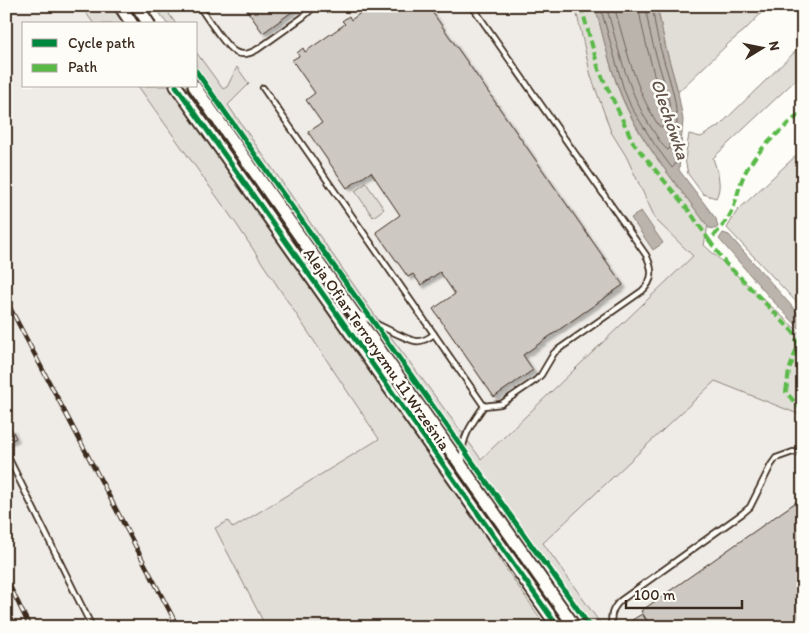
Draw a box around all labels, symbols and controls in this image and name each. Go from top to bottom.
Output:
legend [22,22,198,88]
north arrow [736,22,786,72]
text: Cycle path [68,34,135,52]
text: N [765,40,784,52]
text: Path [68,58,97,76]
water label: Olechówka [646,76,694,163]
street label: Aleja Ofiar Terroryzmu 11 Września [300,244,455,454]
scale bar [626,578,743,610]
text: 100 m [634,586,676,604]

